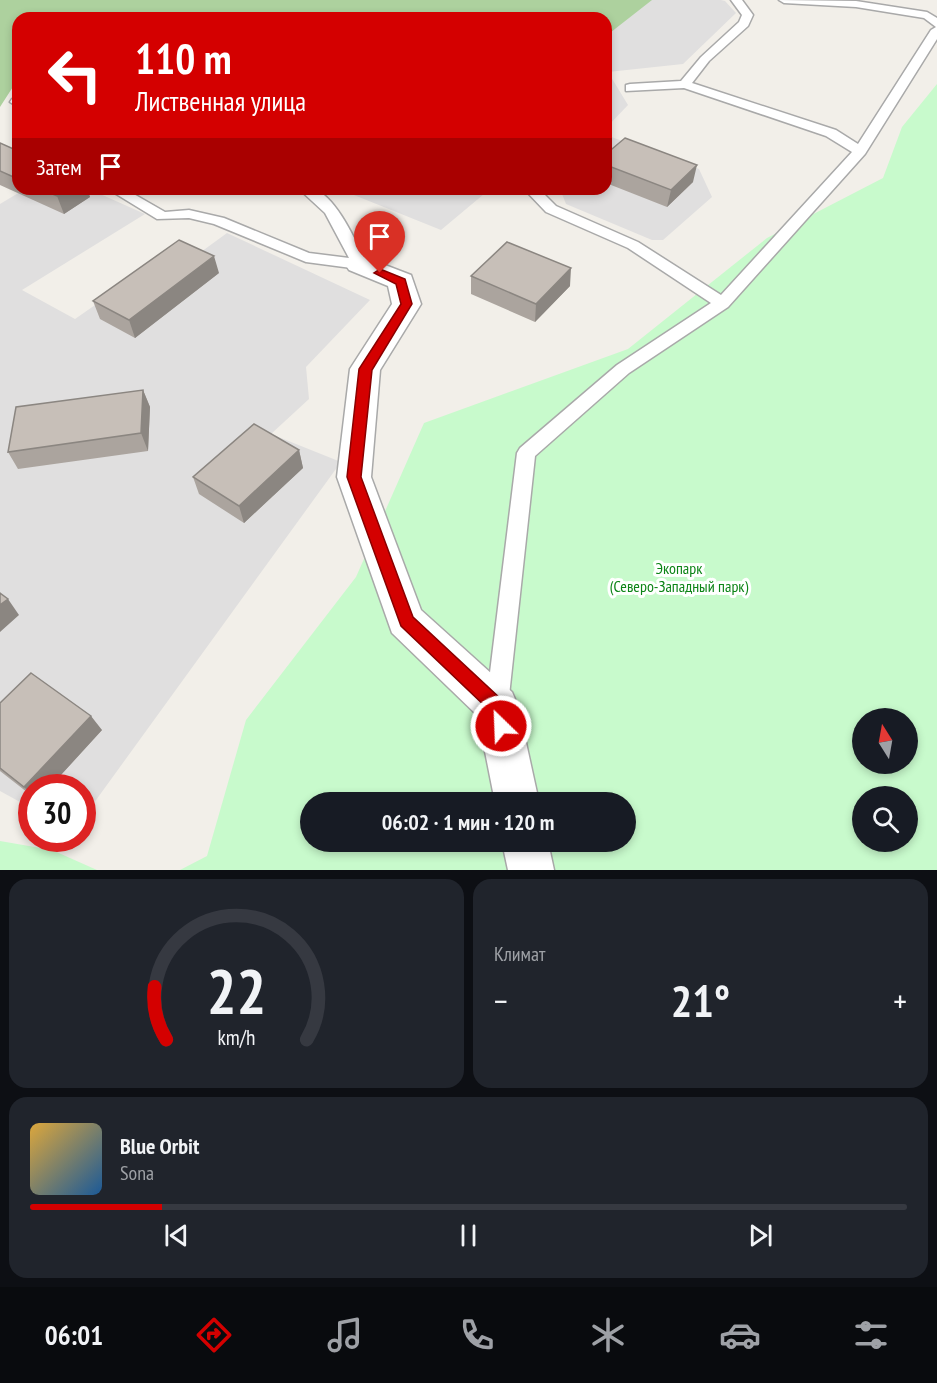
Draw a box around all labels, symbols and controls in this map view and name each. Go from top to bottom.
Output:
text: 110 m [135,31,232,86]
icon: left [36,36,114,114]
text: Лиственная улица [135,84,306,118]
icon: arrive [94,150,127,183]
text: Затем [36,153,82,181]
pin [354,211,405,273]
icon: arrive [363,220,396,253]
park label: Экопарк (Северо-Западный парк) [610,558,749,596]
position arrow [469,694,533,758]
north arrow [852,708,918,774]
map controls [852,708,918,852]
speed limit sign: 30 [18,774,96,852]
button: search [852,786,918,852]
text: 06:02 · 1 мин · 120 m [382,808,554,836]
text: Климат [494,941,545,967]
text: 22 [207,950,266,1031]
text: 21° [671,971,730,1029]
text: − [494,979,508,1022]
text: + [893,979,907,1022]
text: km/h [217,1024,256,1052]
text: Blue Orbit [120,1132,199,1160]
text: Sona [120,1160,154,1186]
icon: previous [160,1219,193,1252]
icon: pause [452,1219,485,1252]
icon: next [744,1219,777,1252]
icon: directions [193,1314,235,1356]
icon: music [324,1314,366,1356]
icon: phone [456,1314,498,1356]
icon: climate [587,1314,629,1356]
icon: car [719,1314,761,1356]
icon: filters [850,1314,892,1356]
text: 06:01 [45,1318,103,1352]

